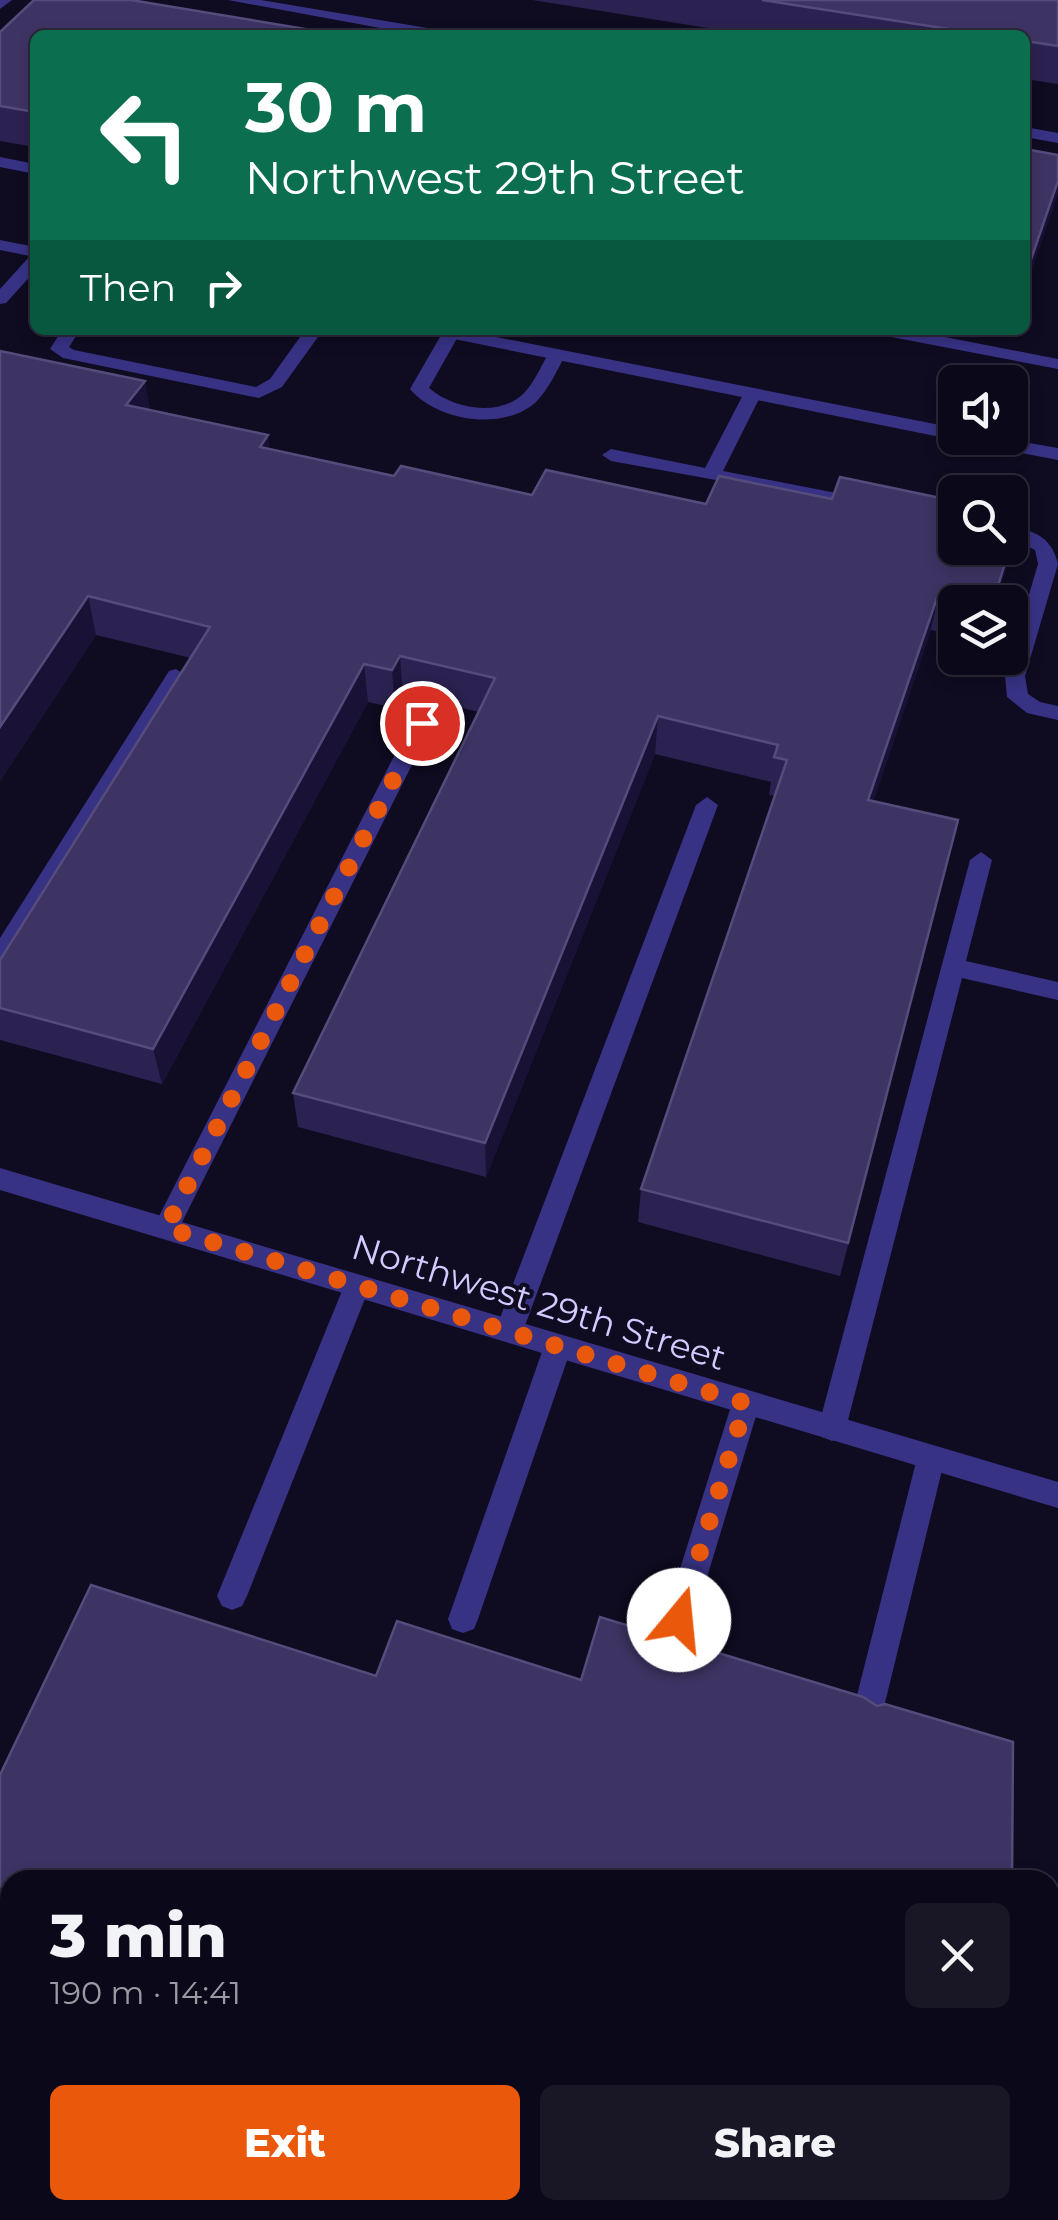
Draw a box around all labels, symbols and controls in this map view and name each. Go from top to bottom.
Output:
text: 30 m [245,64,427,150]
icon: left [80,70,210,200]
text: Northwest 29th Street [245,150,745,205]
icon: right [196,260,251,315]
text: Then [80,264,176,311]
map controls [938,365,1028,675]
button: sound [938,365,1028,455]
button: search [938,475,1028,565]
button: layers [938,585,1028,675]
pin [380,681,465,766]
icon: arrive [395,696,450,751]
street label: Northwest 29th Street [347,1225,731,1379]
position arrow [627,1568,731,1672]
text: 3 min [50,1899,227,1972]
button: close [905,1903,1010,2008]
text: 190 m · 14:41 [50,1973,241,2012]
button: Exit [50,2085,520,2200]
button: Share [540,2085,1010,2200]

